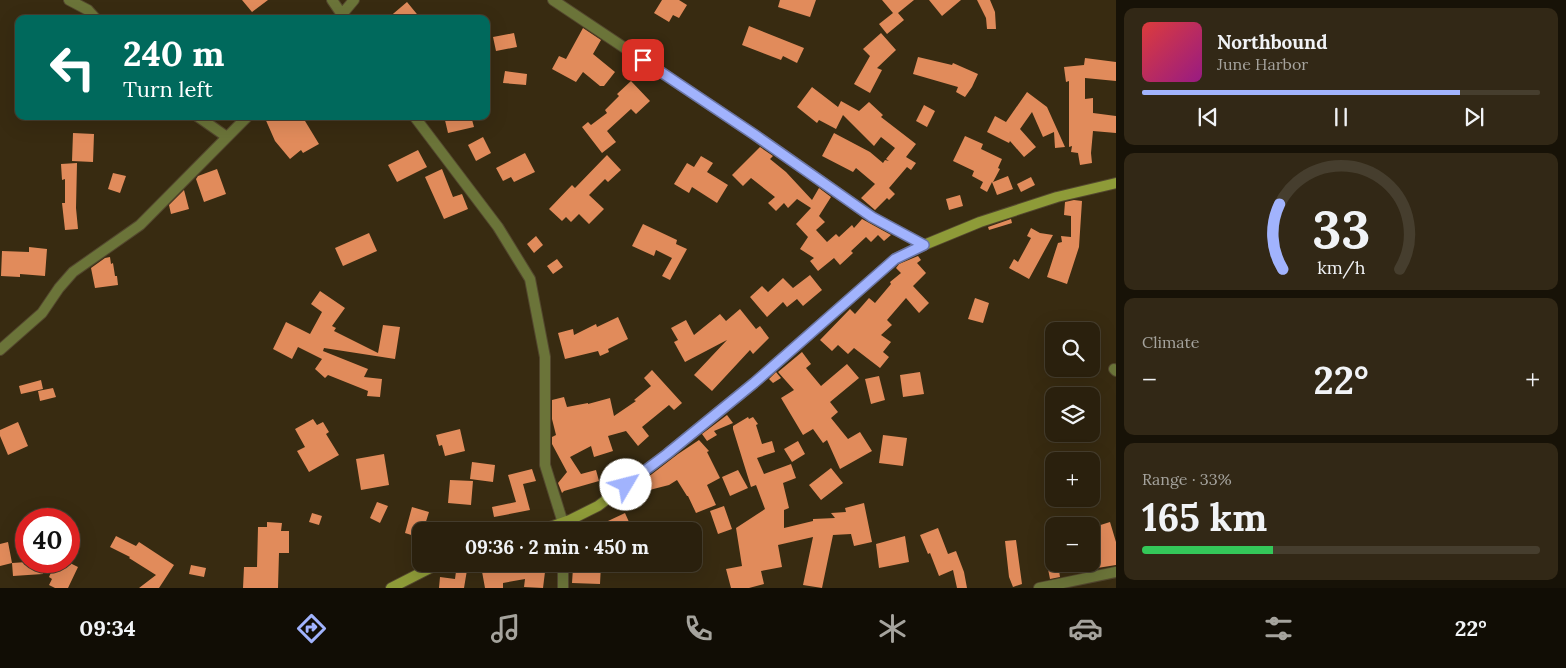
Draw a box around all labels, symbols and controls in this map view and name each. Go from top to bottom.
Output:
text: Northbound [1217,30,1328,54]
text: 240 m [123,31,224,76]
icon: left [40,35,105,100]
pin [622,39,664,81]
icon: arrive [629,46,657,74]
text: June Harbor [1217,54,1308,74]
text: Turn left [123,75,213,103]
icon: previous [1194,103,1222,131]
icon: pause [1327,103,1355,131]
icon: next [1460,103,1488,131]
text: 33 [1312,196,1370,262]
text: km/h [1317,256,1365,279]
map controls [1045,322,1100,572]
button: search [1045,322,1100,377]
text: Climate [1142,332,1199,352]
text: 22° [1313,356,1369,404]
text: − [1142,362,1157,398]
text: + [1525,362,1540,398]
button: layers [1045,387,1100,442]
button: + [1045,452,1100,507]
position arrow [599,458,651,510]
text: Range · 33% [1142,469,1232,489]
text: 165 km [1142,493,1267,541]
speed limit sign: 40 [15,508,80,573]
button: − [1045,517,1100,572]
text: 09:36 · 2 min · 450 m [465,535,649,559]
icon: directions [294,611,329,646]
icon: music [488,611,523,646]
icon: phone [681,611,716,646]
icon: climate [875,611,910,646]
icon: car [1068,611,1103,646]
icon: filters [1261,611,1296,646]
text: 09:34 [79,614,136,642]
text: 22° [1455,614,1487,642]

